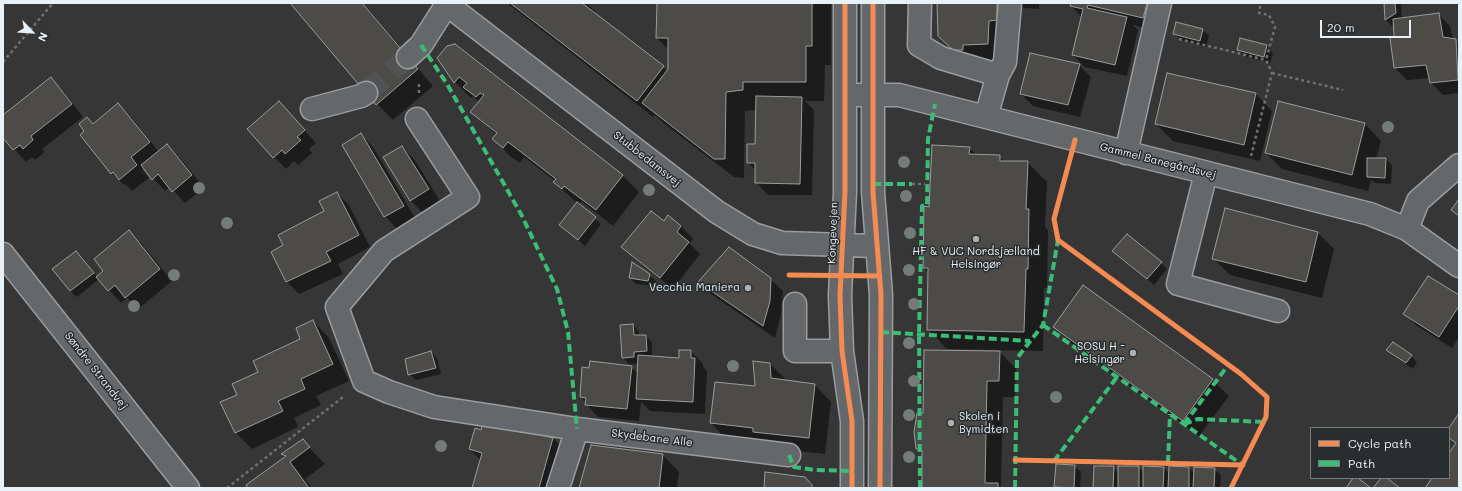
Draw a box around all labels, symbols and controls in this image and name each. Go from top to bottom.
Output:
north arrow [12,12,52,52]
scale bar [1322,12,1413,38]
text: 20 m [1327,19,1355,35]
text: N [35,30,52,44]
street label: Stubbedamsvej [611,129,683,189]
street label: Gammel Banegårdsvej [1098,140,1218,182]
street label: Kongevejen [825,202,841,264]
marker: HF & VUC Nordsjælland Helsingør [971,234,981,244]
place label: HF & VUC Nordsjælland Helsingør [912,245,1040,271]
place label: Vecchia Maniera [649,281,740,295]
marker: Vecchia Maniera [743,283,753,293]
street label: Søndre Strandvej [62,330,130,412]
place label: SOSU H - Helsingør [1074,340,1125,366]
marker: SOSU H - Helsingør [1128,348,1138,358]
place label: Skolen i Bymidten [959,410,1008,436]
marker: Skolen i Bymidten [946,418,956,428]
street label: Skydebane Alle [611,426,693,450]
legend [1310,427,1450,479]
text: Cycle path [1348,435,1411,451]
text: Path [1348,455,1375,471]

